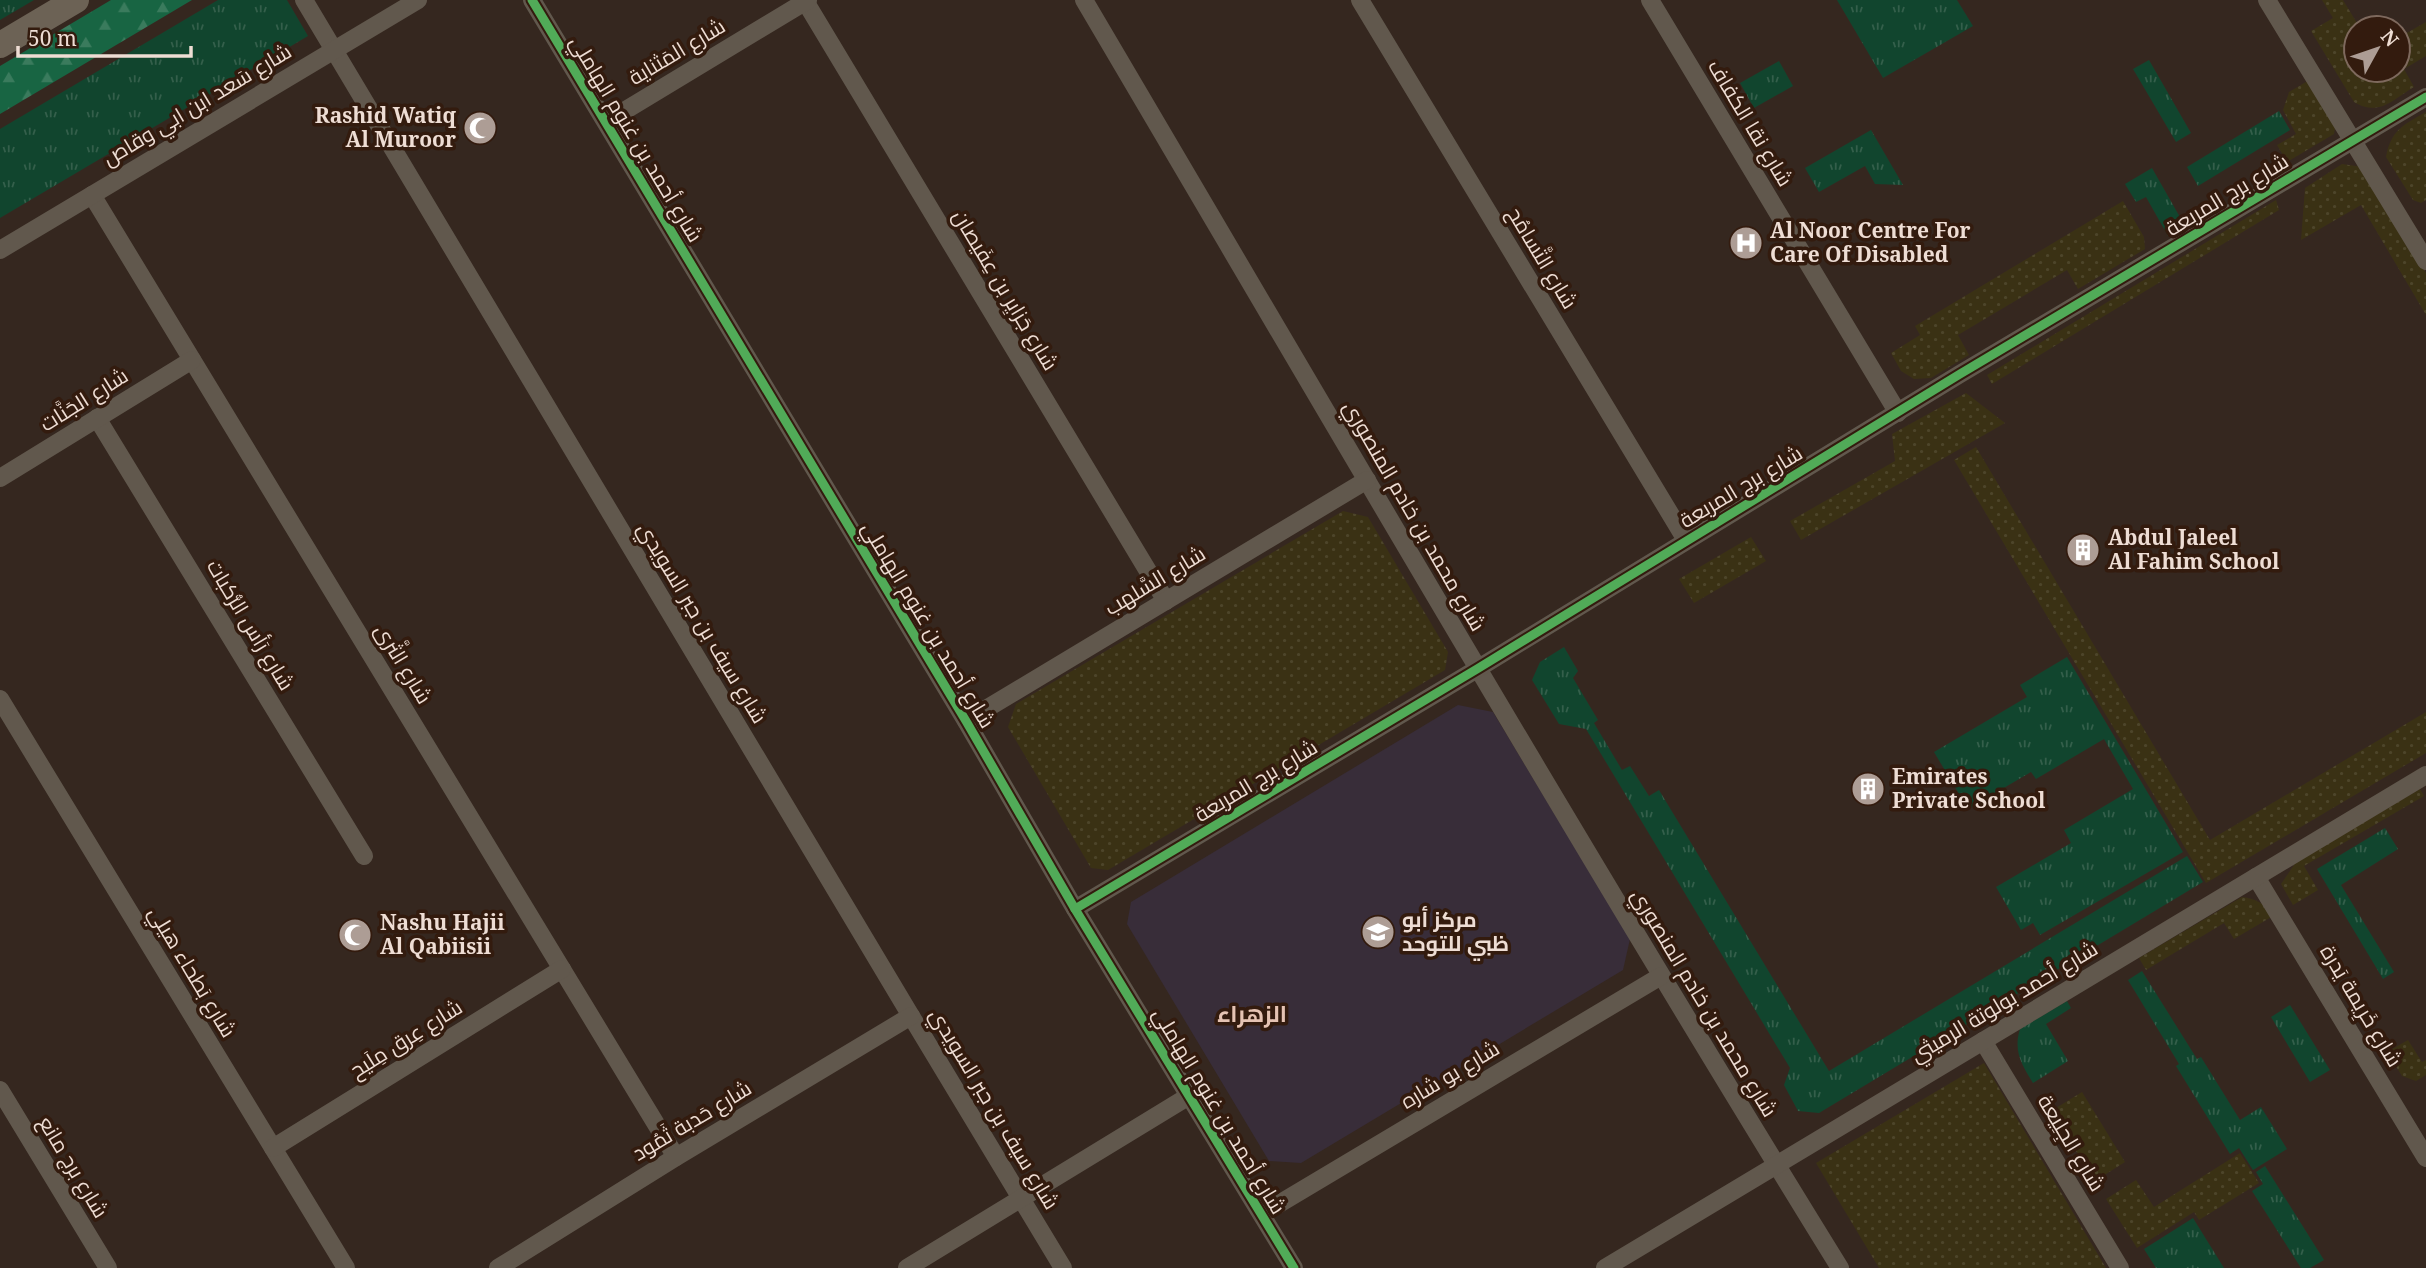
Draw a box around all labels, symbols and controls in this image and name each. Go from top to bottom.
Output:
street label: شارع المَثناية [623,11,731,92]
scale bar [18,14,191,58]
north arrow [2342,14,2412,84]
text: 50 m [28,24,77,52]
text: N [2375,24,2405,52]
street label: شارع أحمد بن غنوم الهاملي [561,30,710,249]
street label: شارع سَعد ابن ابي وقاص [97,37,298,174]
street label: شارع نقا الكفاف [1701,54,1800,192]
place label: Rashid Watiq Al Muroor [315,101,456,153]
mosque icon: Rashid Watiq Al Muroor [461,109,499,147]
street label: شارع برج المربعة [2160,146,2294,243]
street label: شارع التَّسامُح [1500,201,1584,314]
street label: شارع جَزايِر بن عِفَيصان [946,204,1065,376]
place label: Al Noor Centre For Care Of Disabled [1770,216,1971,268]
hospital icon: Al Noor Centre For Care Of Disabled [1727,224,1765,262]
street label: شارع الجَنَّات [34,361,133,438]
street label: شارع محمد بن خادم المنصوري [1335,395,1492,637]
street label: شارع برج المربعة [1674,438,1808,535]
street label: شارع أحمد بن غنوم الهاملي [853,516,1002,735]
street label: شارع سيف بن جبر السويدي [629,517,774,730]
place label: Abdul Jaleel Al Fahim School [2108,523,2280,575]
building icon: Abdul Jaleel Al Fahim School [2064,531,2102,569]
street label: شارع السَّلهب [1099,539,1211,622]
street label: شارع رَأس الرُّكبات [200,554,301,696]
street label: شارع الثَّرى [368,617,440,709]
street label: شارع برج المربعة [1189,732,1323,829]
place label: Emirates Private School [1892,762,2046,814]
building icon: Emirates Private School [1849,770,1887,808]
street label: شارع محمد بن خادم المنصوري [1623,883,1784,1123]
street label: شارع بَطحاء هيلي [140,901,243,1044]
place label: مركز أبو ظبي للتوحد [1402,905,1509,961]
place label: Nashu Hajii Al Qabiisii [380,908,505,960]
school or university icon: مركز أبو ظبي للتوحد [1359,913,1397,951]
mosque icon: Nashu Hajii Al Qabiisii [336,916,374,954]
street label: شارع أحمد بولوتة الرميثي [1905,934,2104,1071]
street label: شارع خَرِيمة يَدرة [2313,939,2409,1072]
street label: شارع عِرق مِلَيح [344,992,468,1085]
district label: الزهراء [1217,997,1287,1029]
street label: شارع أحمد بن غنوم الهاملي [1144,1002,1293,1221]
street label: شارع سيف بن جبر السويدي [921,1003,1066,1216]
street label: شارع بو شاره [1395,1034,1505,1116]
street label: شارع حَدبة ثَمُود [627,1074,757,1168]
street label: شارع الجِلِيعة [2031,1089,2112,1197]
street label: شارع برج مانع [32,1110,115,1223]

